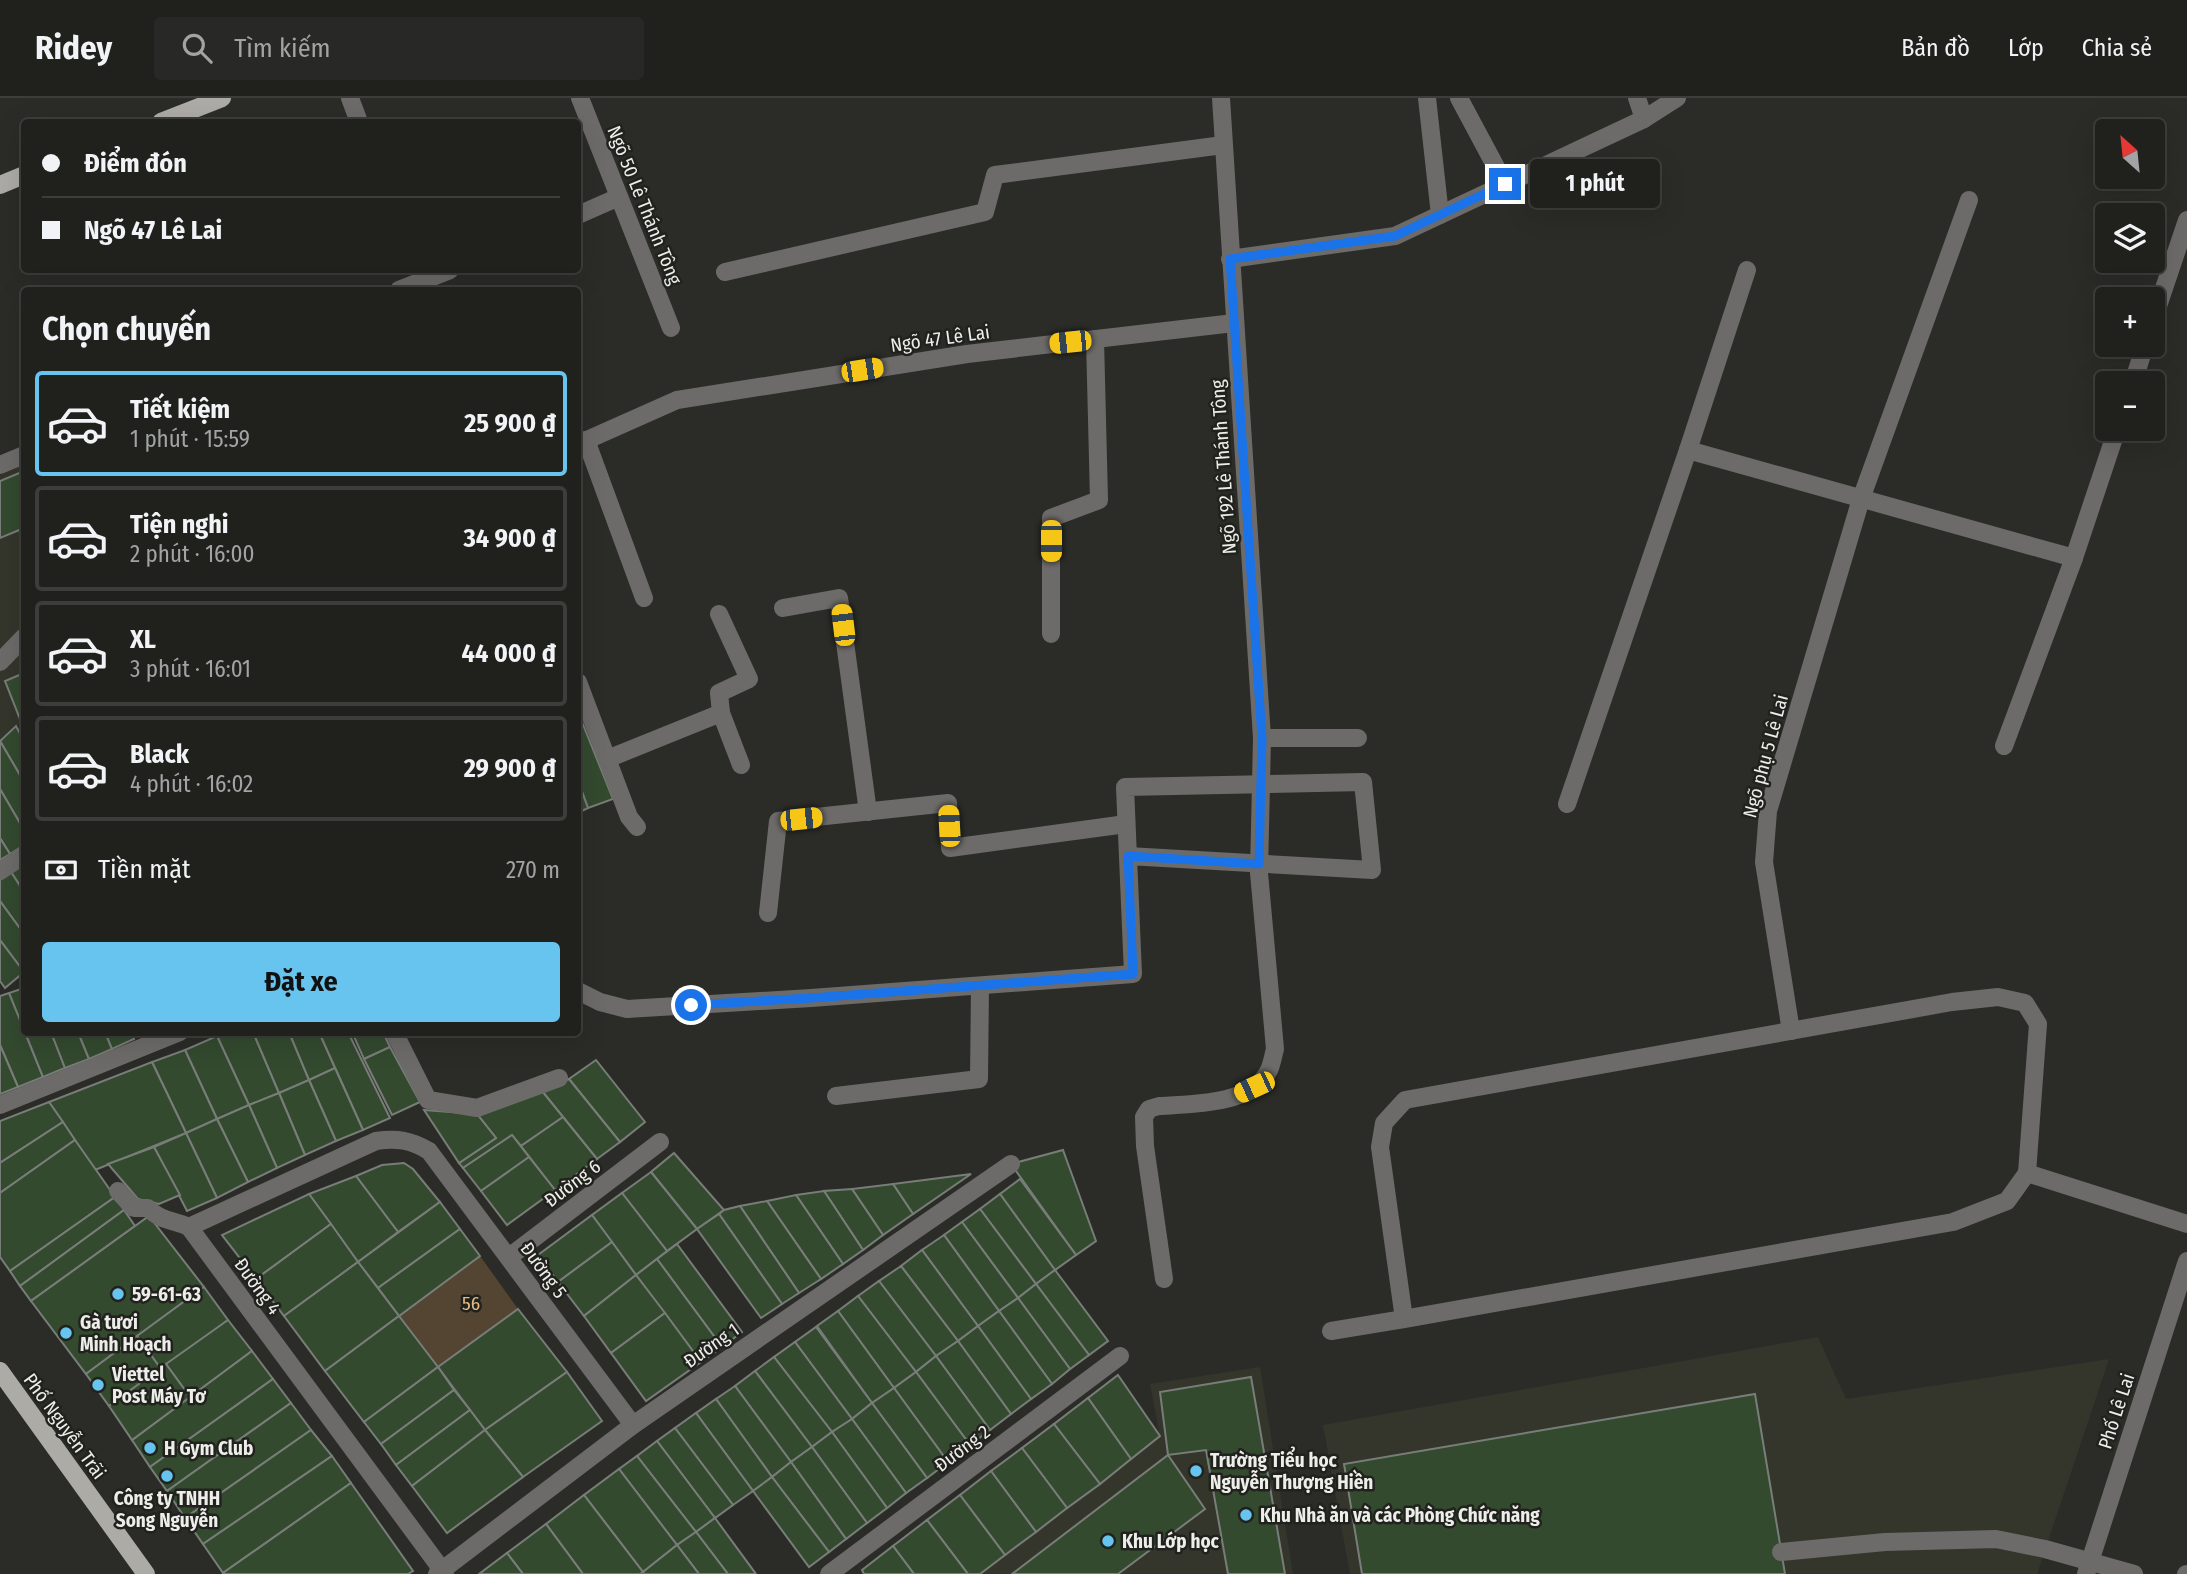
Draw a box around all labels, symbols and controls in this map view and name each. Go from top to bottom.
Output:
search box [154,17,644,80]
text: Ridey [35,28,112,68]
icon: search [178,29,216,67]
text: Tìm kiếm [234,33,330,64]
text: Bản đồ [1901,34,1970,62]
text: Lớp [2008,34,2044,62]
text: Chia sẻ [2082,34,2152,62]
north arrow [2095,119,2165,189]
map controls [2095,119,2165,441]
street label: Ngõ 50 Lê Thánh Tông [602,123,687,288]
text: Điểm đón [84,148,187,179]
callout: 1 phút [1530,160,1659,208]
route end [1489,168,1521,200]
text: 1 phút [1565,169,1625,197]
button: layers [2095,203,2165,273]
text: Ngõ 47 Lê Lai [84,215,222,246]
button: + [2095,287,2165,357]
text: Chọn chuyến [42,310,211,348]
street label: Ngõ 47 Lê Lai [889,320,991,357]
car [1049,329,1092,355]
car [840,356,885,384]
button: − [2095,371,2165,441]
street label: Ngõ 192 Lê Thánh Tông [1206,379,1241,555]
icon: car [46,392,109,455]
text: Tiết kiệm [130,394,230,425]
text: 25 900 ₫ [464,408,556,439]
text: 1 phút · 15:59 [130,425,250,453]
icon: car [46,507,109,570]
text: Tiện nghi [130,509,229,540]
car [1041,520,1062,562]
text: 34 900 ₫ [463,523,556,554]
text: 2 phút · 16:00 [130,540,254,568]
car [831,603,856,647]
icon: car [46,622,109,685]
text: XL [130,624,156,655]
text: 44 000 ₫ [462,638,556,669]
text: 3 phút · 16:01 [130,655,251,683]
street label: Ngõ phụ 5 Lê Lai [1738,692,1793,820]
icon: car [46,737,109,800]
text: Black [130,739,189,770]
text: 29 900 ₫ [464,753,556,784]
text: 4 phút · 16:02 [130,770,253,798]
car [938,804,961,848]
car [780,806,823,832]
icon: cash [42,851,80,889]
text: Tiền mặt [98,854,190,885]
text: 270 m [506,856,560,884]
button: Đặt xe [42,942,560,1022]
route start [675,989,707,1021]
car [1231,1069,1278,1105]
street label: Đường 6 [540,1155,605,1212]
street label: Đường 5 [516,1238,572,1303]
street label: Đường 4 [229,1254,286,1319]
place label: 59-61-63 [132,1283,201,1306]
marker: 59-61-63 [110,1286,126,1302]
park label: 56 [462,1292,480,1315]
place label: Gà tươi Minh Hoạch [80,1311,172,1356]
street label: Đường 1 [679,1318,743,1373]
marker: Gà tươi Minh Hoạch [58,1325,74,1341]
place label: Viettel Post Máy Tơ [111,1363,207,1408]
street label: Phố Nguyễn Trãi [19,1369,111,1484]
street label: Phố Lê Lai [2093,1370,2140,1452]
marker: Viettel Post Máy Tơ [90,1377,106,1393]
street label: Đường 2 [930,1420,995,1477]
place label: H Gym Club [164,1437,253,1460]
marker: H Gym Club [142,1440,158,1456]
place label: Trường Tiểu học Nguyễn Thượng Hiền [1210,1446,1373,1494]
marker: Trường Tiểu học Nguyễn Thượng Hiền [1188,1463,1204,1479]
marker: Công ty TNHH Song Nguyễn [159,1468,175,1484]
place label: Công ty TNHH Song Nguyễn [114,1487,220,1532]
place label: Khu Nhà ăn và các Phòng Chức năng [1260,1504,1540,1527]
marker: Khu Nhà ăn và các Phòng Chức năng [1238,1507,1254,1523]
place label: Khu Lớp học [1122,1530,1220,1553]
marker: Khu Lớp học [1100,1533,1116,1549]

